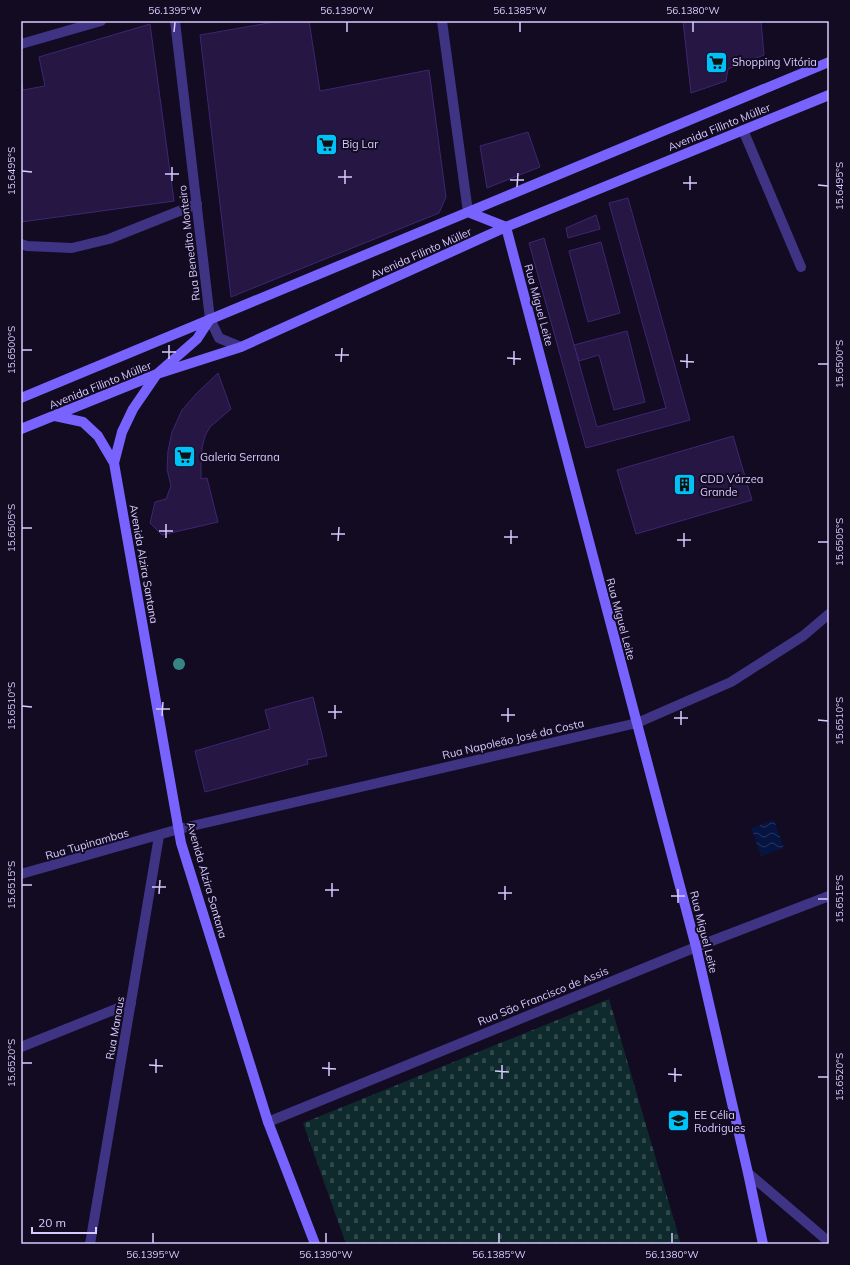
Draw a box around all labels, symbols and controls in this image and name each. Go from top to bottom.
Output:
text: 56.1395°W [148,4,202,17]
text: 56.1390°W [320,4,374,17]
text: 56.1385°W [493,4,547,17]
text: 56.1380°W [666,4,720,17]
supermarket icon: Shopping Vitória [704,49,730,75]
place label: Shopping Vitória [732,55,817,69]
street label: Avenida Filinto Müller [666,100,772,154]
supermarket icon: Big Lar [313,131,339,157]
place label: Big Lar [342,137,378,151]
text: 15.6495°S [5,147,18,195]
text: 15.6495°S [833,162,846,210]
street label: Rua Benedito Monteiro [175,184,203,302]
street label: Avenida Filinto Müller [368,224,474,282]
street label: Rua Miguel Leite [521,262,557,348]
text: 15.6500°S [5,326,18,374]
text: 15.6500°S [833,340,846,388]
street label: Avenida Filinto Müller [47,358,153,412]
supermarket icon: Galeria Serrana [172,444,198,470]
place label: Galeria Serrana [200,450,280,464]
building icon: CDD Várzea Grande [671,472,697,498]
place label: CDD Várzea Grande [700,472,763,499]
street label: Avenida Alzira Santana [127,503,161,625]
text: 15.6505°S [5,504,18,552]
text: 15.6505°S [833,518,846,566]
street label: Rua Miguel Leite [603,576,639,662]
text: 15.6510°S [5,682,18,730]
text: 15.6510°S [833,697,846,745]
street label: Rua Napoleão José da Costa [441,716,585,762]
street label: Avenida Alzira Santana [184,820,230,940]
street label: Rua Tupinambas [44,825,130,863]
text: 15.6515°S [5,861,18,909]
text: 15.6515°S [833,875,846,923]
street label: Rua Miguel Leite [687,889,721,975]
street label: Rua São Francisco de Assis [476,963,610,1029]
street label: Rua Manaus [103,995,127,1061]
text: 15.6520°S [5,1039,18,1087]
text: 15.6520°S [833,1053,846,1101]
school or university icon: EE Célia Rodrigues [665,1108,691,1134]
place label: EE Célia Rodrigues [694,1108,745,1135]
scale bar [32,1209,96,1235]
text: 20 m [38,1215,66,1230]
text: 56.1395°W [126,1248,180,1261]
text: 56.1390°W [299,1248,353,1261]
text: 56.1385°W [472,1248,526,1261]
text: 56.1380°W [645,1248,699,1261]

